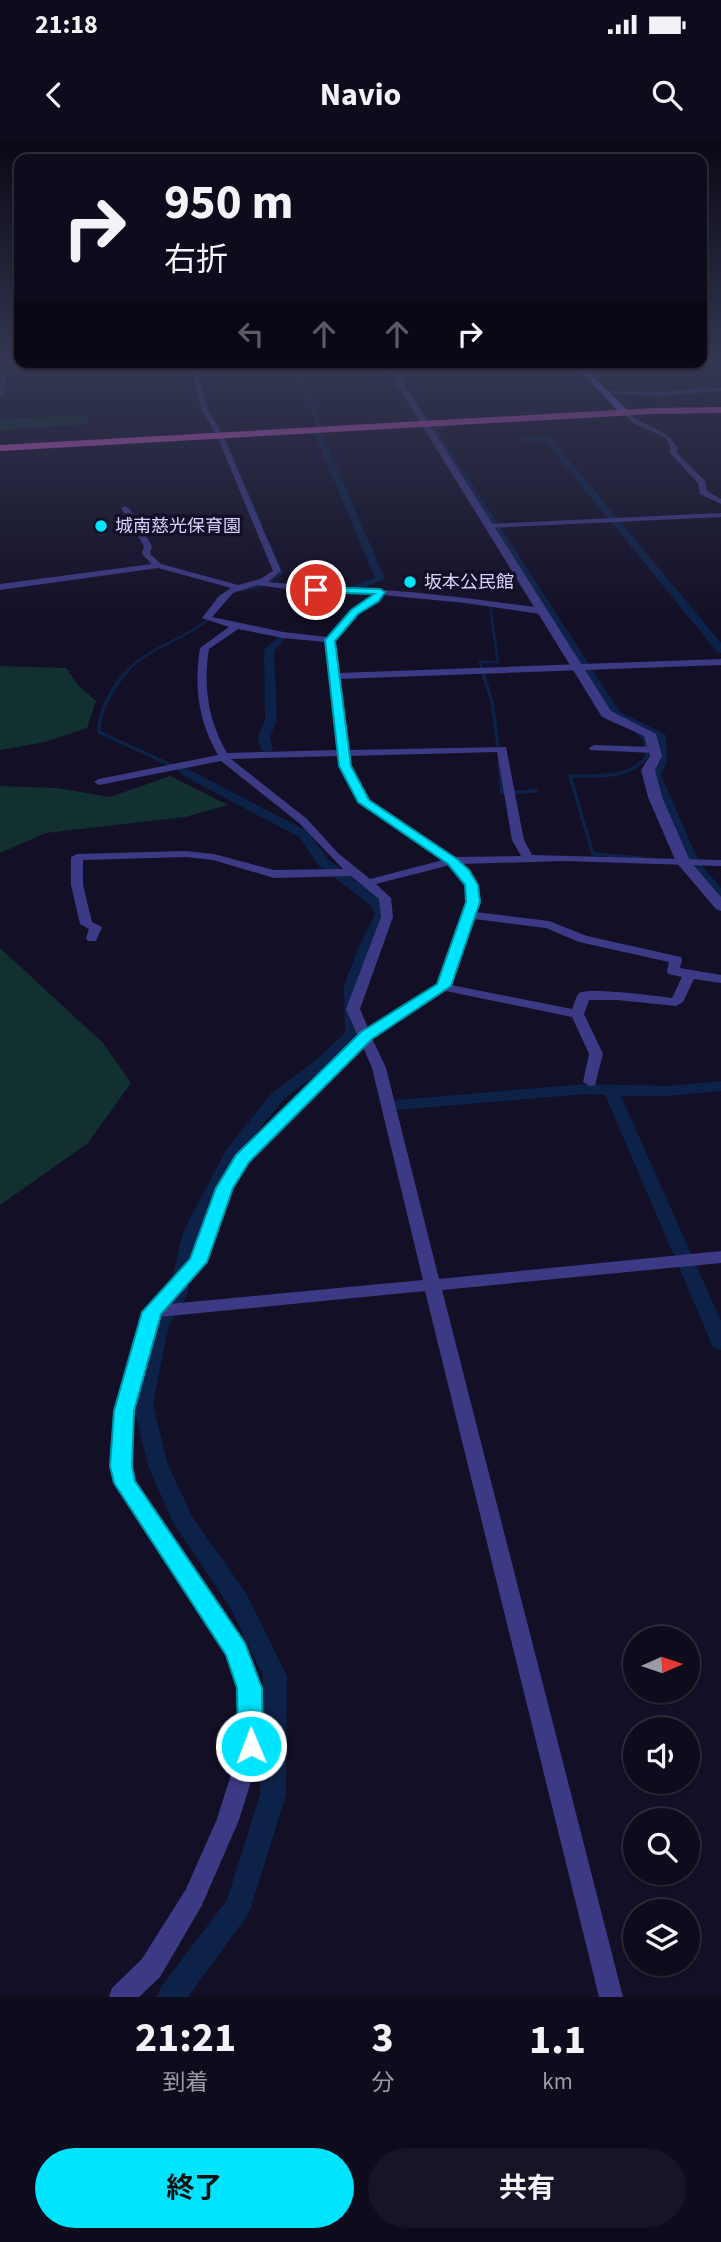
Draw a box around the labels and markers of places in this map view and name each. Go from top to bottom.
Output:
place label: 城南慈光保育園 [115,514,241,539]
marker: 城南慈光保育園 [93,518,109,534]
pin [286,560,346,620]
place label: 坂本公民館 [424,570,514,595]
marker: 坂本公民館 [402,574,418,590]

